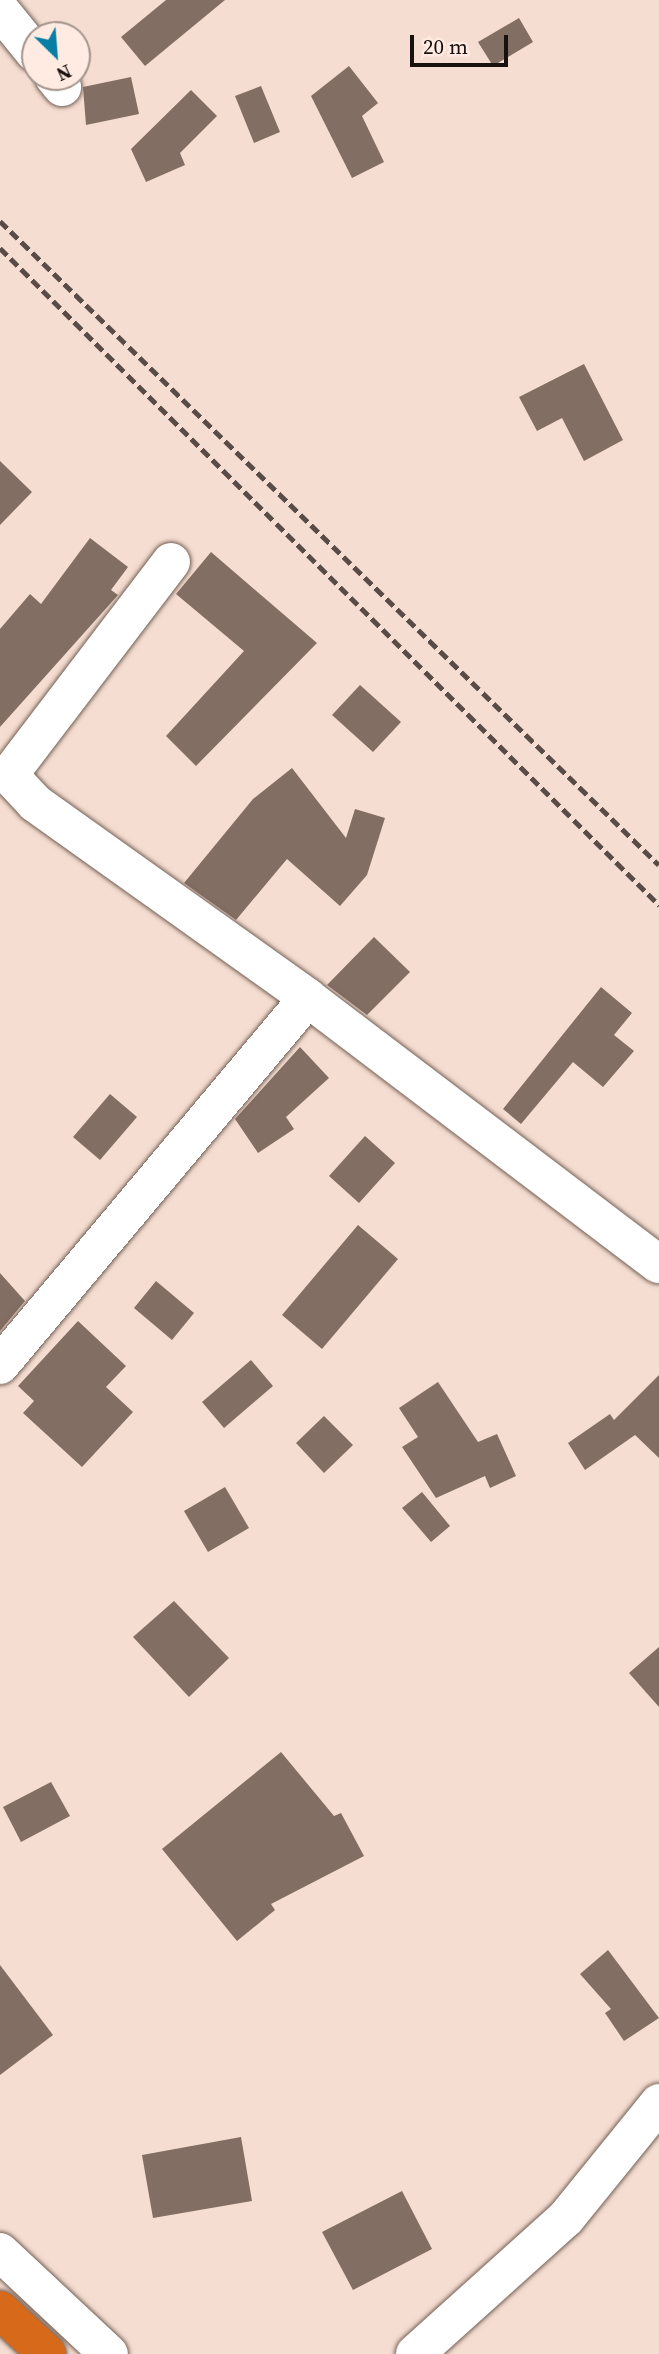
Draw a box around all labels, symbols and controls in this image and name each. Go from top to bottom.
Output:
north arrow [21,21,91,91]
scale bar [414,21,512,65]
text: 20 m [423,32,468,61]
text: N [52,59,76,88]

